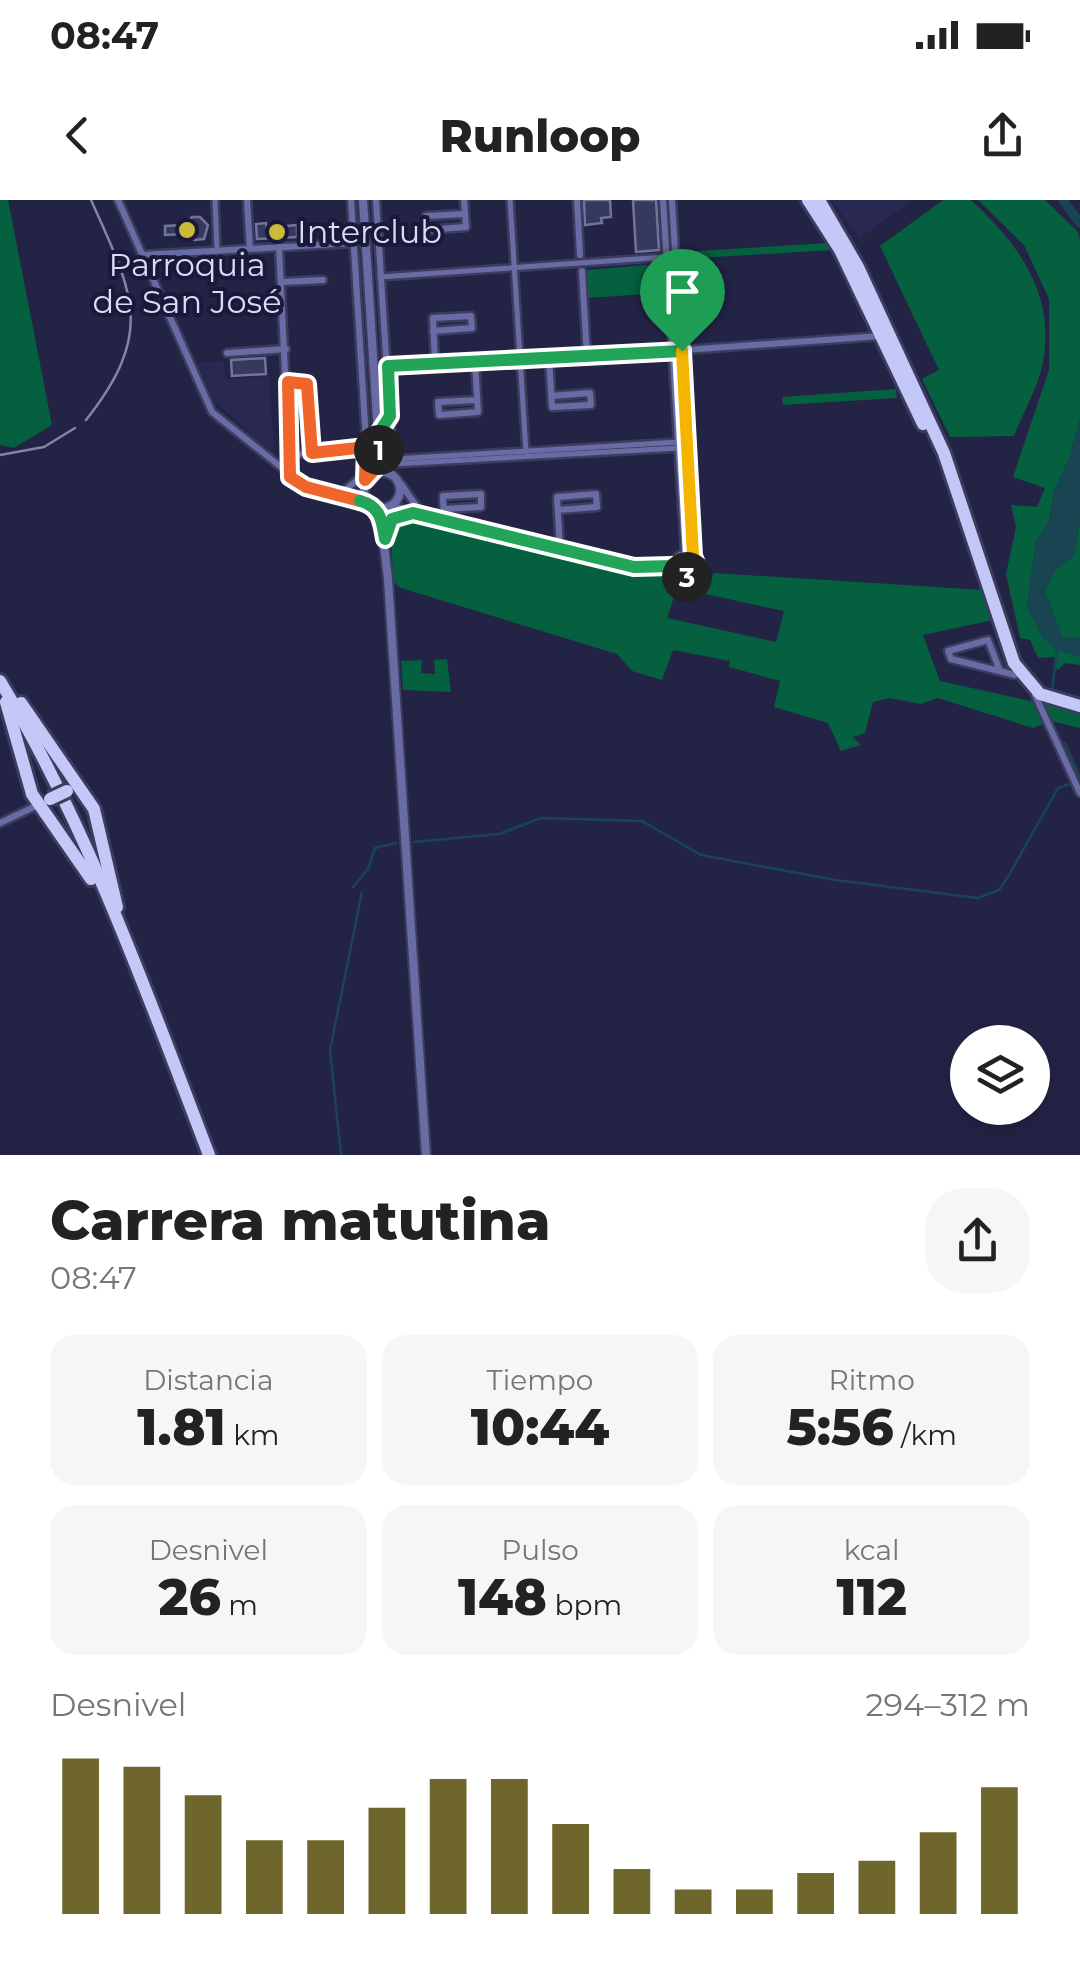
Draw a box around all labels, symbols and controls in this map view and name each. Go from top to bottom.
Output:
text: 08:47 [50,12,159,59]
icon: back [50,108,105,163]
text: Runloop [439,108,641,163]
icon: share [975,108,1030,163]
place label: Interclub [297,212,442,251]
marker: Parroquia de San José [176,219,198,241]
marker: Interclub [266,221,288,243]
place label: Parroquia de San José [92,245,282,321]
pin [640,249,725,352]
icon: arrive [655,264,710,319]
pin: 1 [354,425,404,475]
text: 1 [374,433,384,467]
pin: 3 [662,552,712,602]
text: 3 [679,560,695,594]
map controls [950,1025,1050,1125]
button: layers [950,1025,1050,1125]
text: Carrera matutina [50,1187,550,1254]
button: share [925,1188,1030,1293]
text: 08:47 [50,1258,137,1297]
text: Distancia [143,1363,273,1397]
text: Tiempo [487,1363,593,1397]
text: Ritmo [829,1363,915,1397]
text: 1.81 [137,1397,226,1458]
text: 10:44 [471,1397,609,1458]
text: 5:56 [786,1397,894,1458]
text: km [226,1418,279,1452]
text: /km [894,1418,957,1452]
text: Desnivel [149,1533,268,1567]
text: Pulso [501,1533,579,1567]
text: kcal [844,1533,900,1567]
text: 26 [159,1567,221,1628]
text: 148 [458,1567,547,1628]
text: 112 [836,1567,907,1628]
text: m [221,1588,258,1622]
text: bpm [547,1588,622,1622]
text: Desnivel [50,1685,186,1724]
text: 294–312 m [865,1685,1030,1724]

